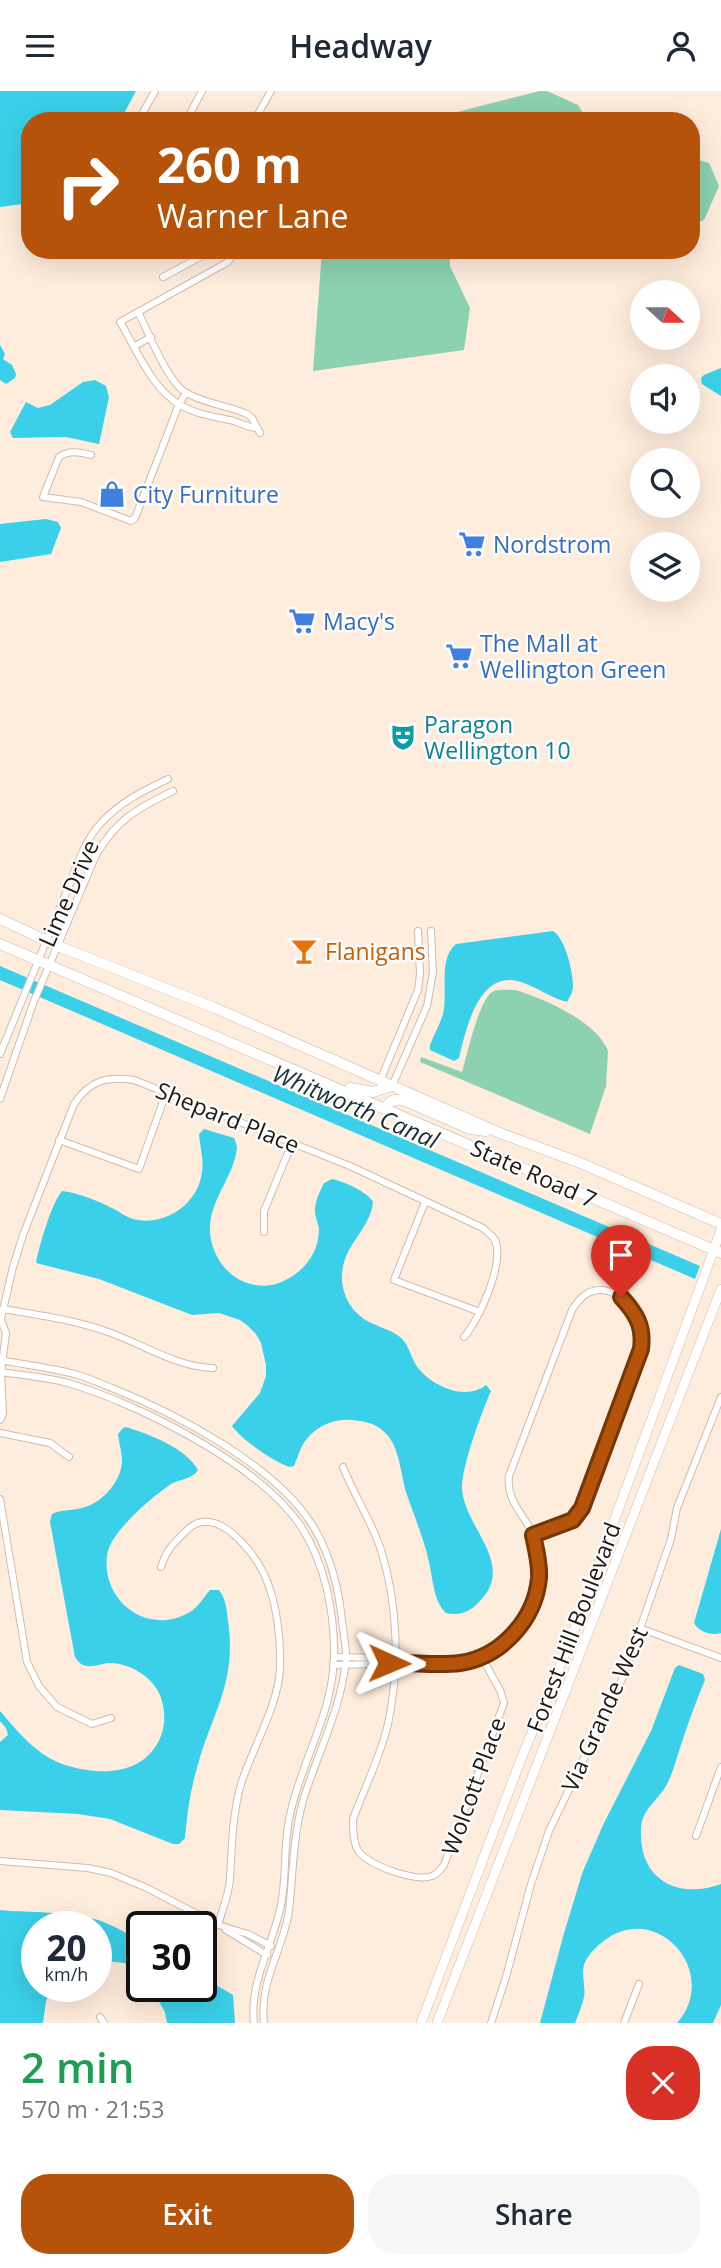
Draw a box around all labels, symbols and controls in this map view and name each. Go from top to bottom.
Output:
text: Headway [289,24,432,67]
icon: menu [21,27,59,65]
icon: person [662,27,700,65]
text: 260 m [157,131,302,197]
icon: right [42,140,133,231]
text: Warner Lane [157,194,348,237]
north arrow [630,280,700,350]
map controls [630,280,700,602]
button: sound [630,364,700,434]
button: search [630,448,700,518]
place label: City Furniture [133,478,279,510]
shop icon: City Furniture [97,479,127,509]
place label: Nordstrom [493,528,611,560]
supermarket icon: Nordstrom [457,529,487,559]
button: layers [630,532,700,602]
place label: Macy's [323,605,395,637]
supermarket icon: Macy's [287,606,317,636]
place label: The Mall at Wellington Green [480,627,666,685]
supermarket icon: The Mall at Wellington Green [444,641,474,671]
place label: Paragon Wellington 10 [424,708,571,766]
theatre icon: Paragon Wellington 10 [388,722,418,752]
street label: Lime Drive [30,834,106,952]
place label: Flanigans [325,935,426,967]
bar icon: Flanigans [289,936,319,966]
water label: Whitworth Canal [268,1056,445,1156]
street label: Shepard Place [151,1074,305,1160]
street label: State Road 7 [466,1131,602,1215]
pin [591,1225,651,1297]
icon: arrive [602,1236,640,1274]
street label: Forest Hill Boulevard [518,1517,628,1737]
street label: Via Grande West [553,1621,655,1797]
position arrow [352,1626,426,1700]
street label: Wolcott Place [433,1713,513,1859]
speed limit sign: 30 [126,1911,217,2002]
text: 20 [46,1924,87,1971]
text: km/h [45,1962,88,1986]
text: 2 min [21,2038,134,2095]
button: close [626,2046,700,2120]
text: 570 m · 21:53 [21,2093,164,2125]
button: Exit [21,2174,354,2254]
button: Share [368,2174,700,2254]

